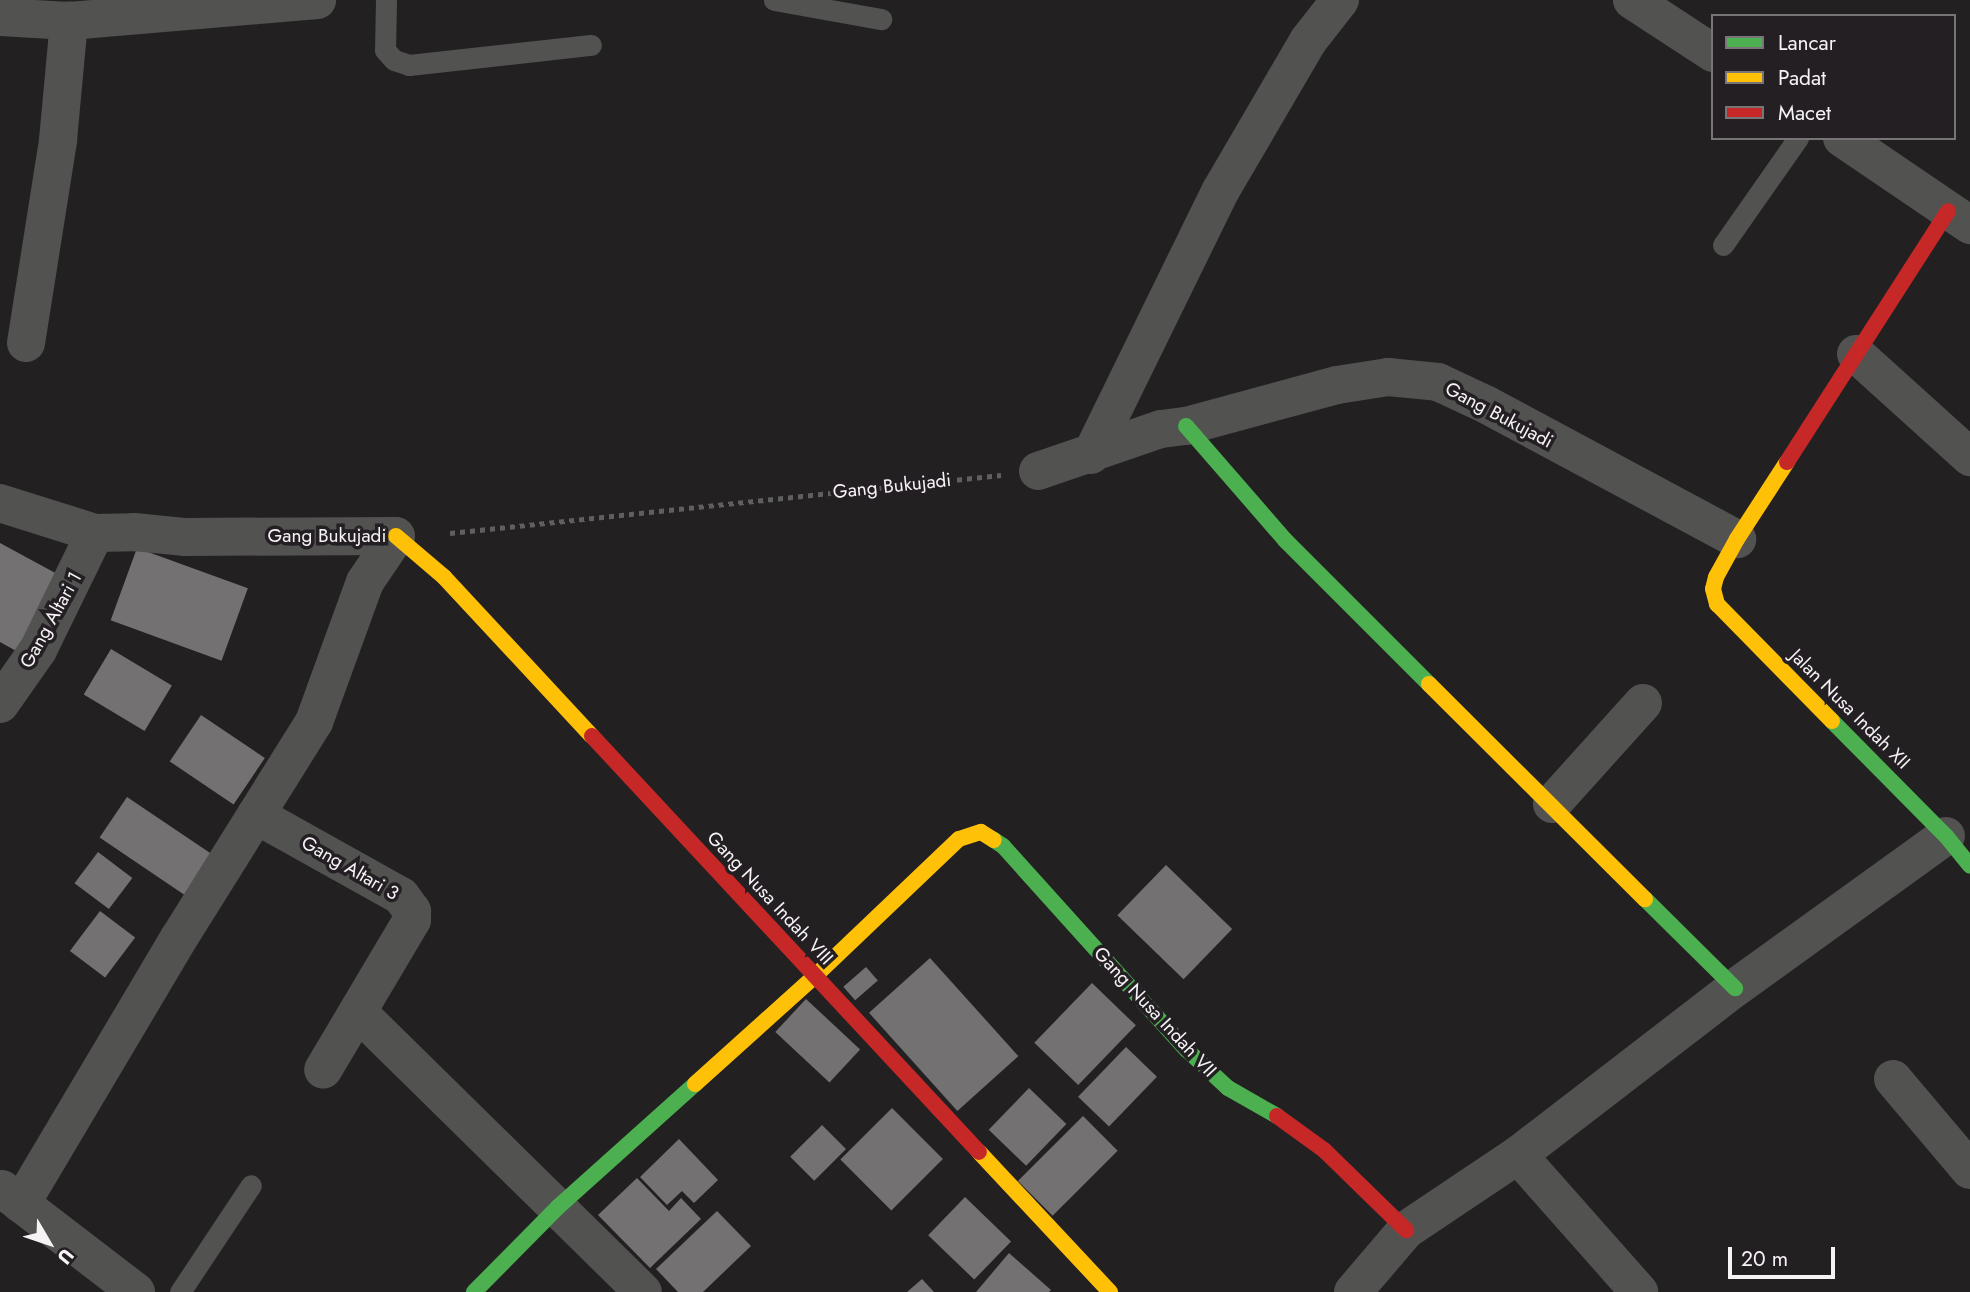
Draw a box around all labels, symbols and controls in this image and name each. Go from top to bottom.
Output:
legend [1711,14,1956,140]
text: Lancar [1778,28,1836,58]
text: Padat [1778,63,1826,93]
text: Macet [1778,98,1831,128]
street label: Gang Bukujadi [1441,377,1557,453]
street label: Gang Bukujadi [832,468,952,504]
street label: Gang Bukujadi [268,525,386,547]
street label: Gang Altari 1 [15,568,87,672]
street label: Jalan Nusa Indah XII [1785,644,1915,774]
street label: Gang Nusa Indah VIII [702,826,838,970]
street label: Gang Altari 3 [297,831,403,905]
street label: Gang Nusa Indah VII [1089,942,1221,1082]
north arrow [14,1208,84,1278]
scale bar [1732,1232,1839,1276]
text: U [51,1243,80,1270]
text: 20 m [1741,1244,1788,1274]

